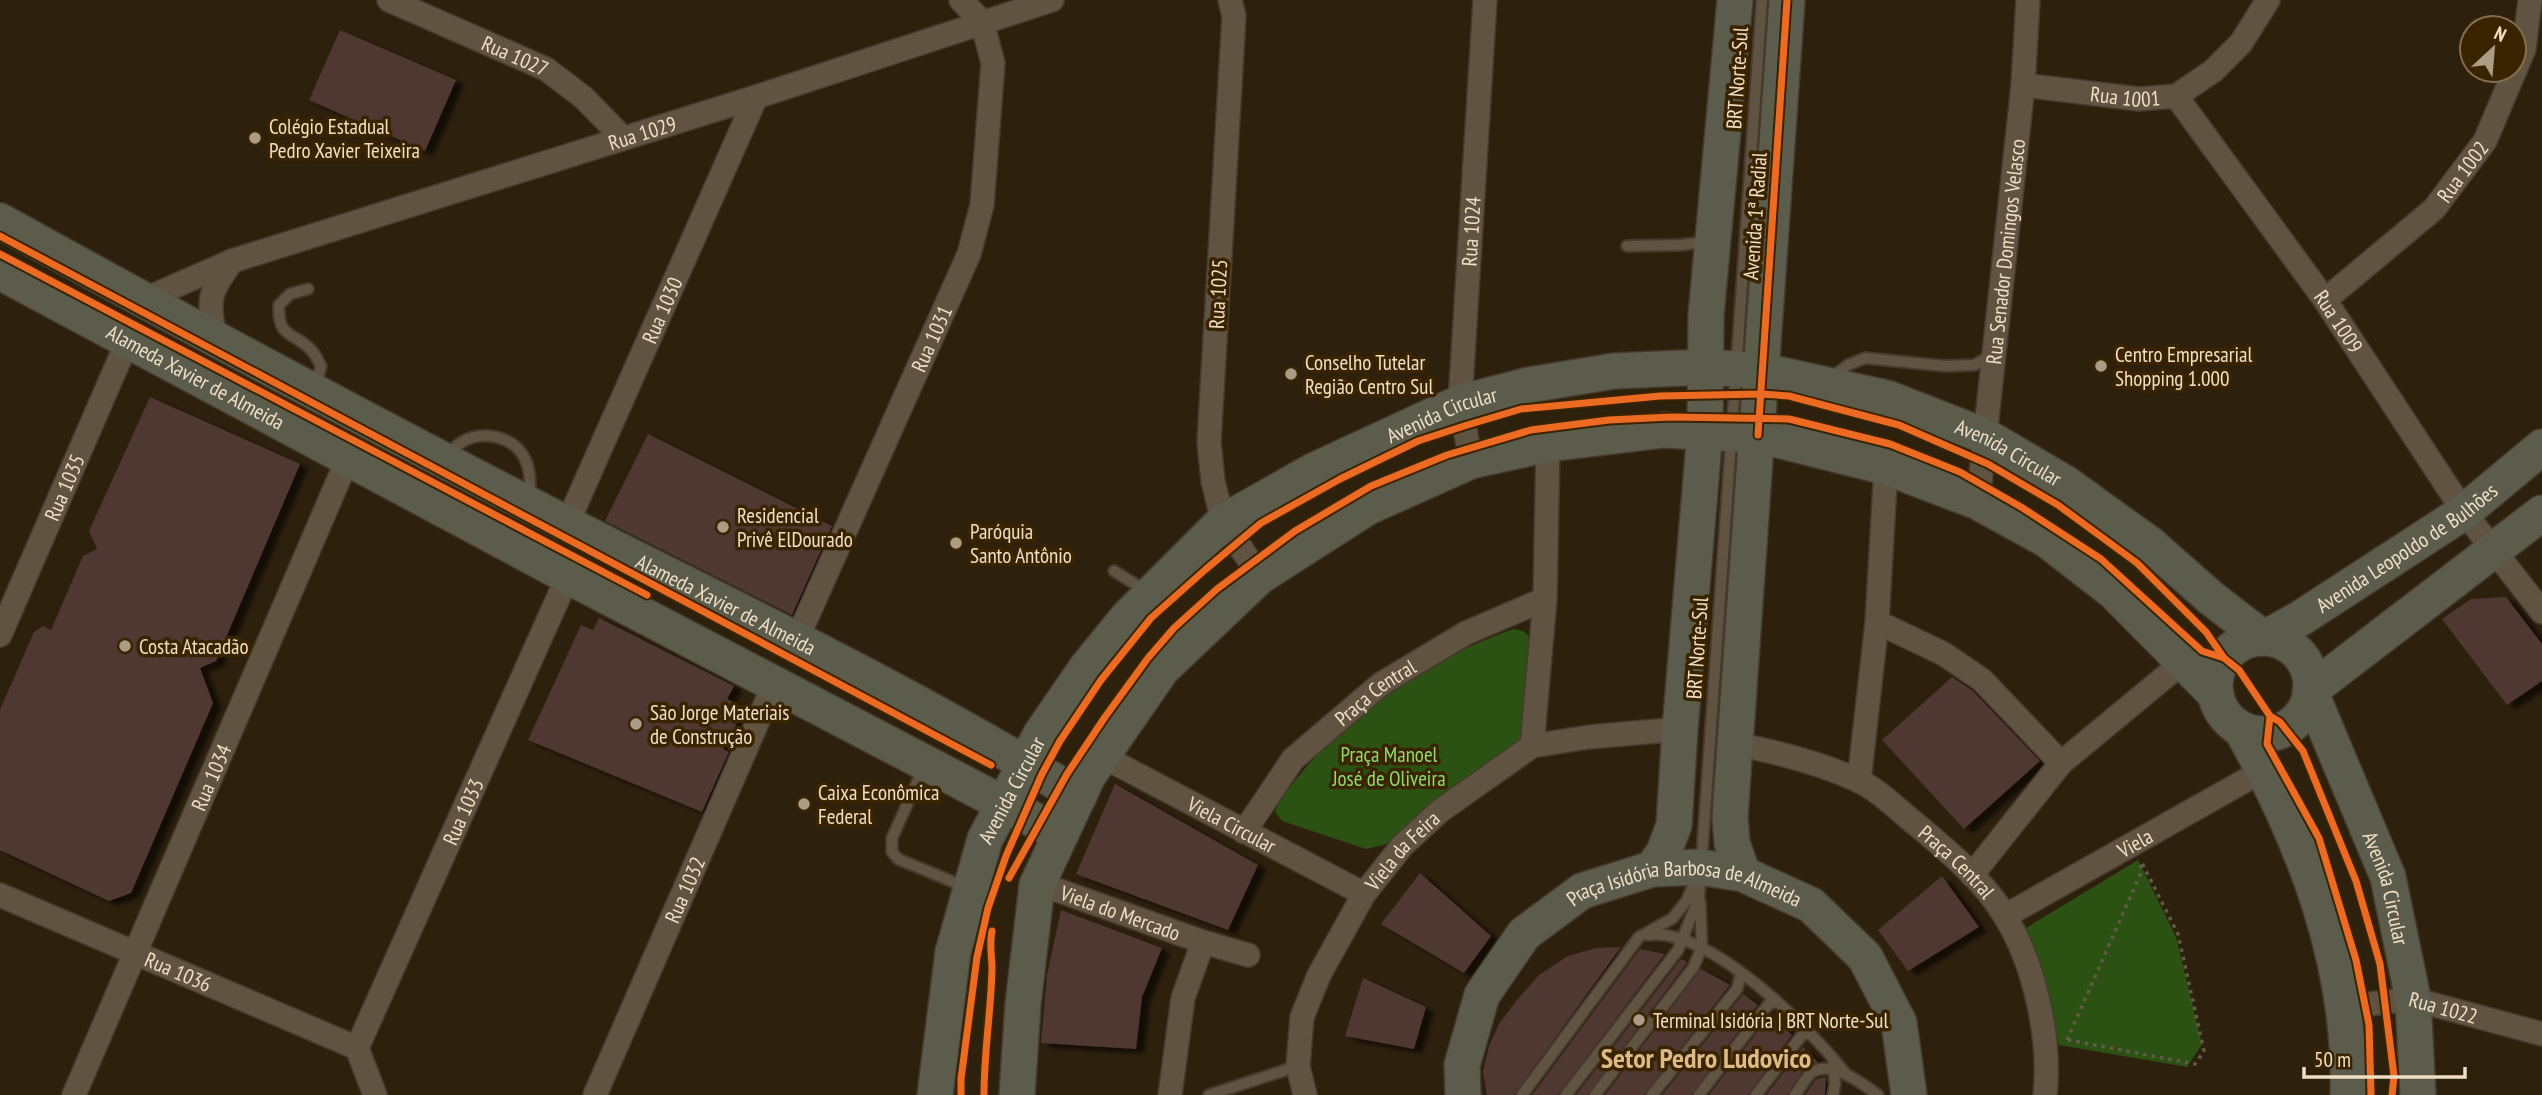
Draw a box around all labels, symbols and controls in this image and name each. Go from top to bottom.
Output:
north arrow [2458,14,2528,84]
text: N [2491,21,2510,47]
street label: BRT Norte-Sul [1720,26,1754,130]
street label: Rua 1027 [478,29,553,82]
street label: Rua 1001 [2089,80,2161,113]
street label: Rua 1029 [605,109,680,156]
place label: Colégio Estadual Pedro Xavier Teixeira [269,113,420,164]
marker: Colégio Estadual Pedro Xavier Teixeira [247,130,263,146]
street label: Rua 1002 [2430,135,2494,207]
street label: Rua Senador Domingos Velasco [1979,137,2031,366]
street label: Avenida 1ª Radial [1737,151,1773,281]
street label: Rua 1024 [1455,195,1486,267]
street label: Rua 1025 [1203,258,1233,330]
street label: Rua 1030 [635,273,688,347]
street label: Rua 1009 [2308,284,2369,358]
street label: Rua 1031 [905,301,958,376]
street label: Alameda Xavier de Almeida [102,318,289,435]
place label: Centro Empresarial Shopping 1.000 [2115,341,2252,392]
place label: Conselho Tutelar Região Centro Sul [1305,349,1433,400]
marker: Centro Empresarial Shopping 1.000 [2093,358,2109,374]
marker: Conselho Tutelar Região Centro Sul [1283,366,1299,382]
street label: Avenida Circular [1382,380,1500,449]
street label: Avenida Circular [1951,412,2067,492]
street label: Rua 1035 [38,450,90,525]
street label: Avenida Leopoldo de Bulhões [2311,477,2503,618]
place label: Residencial Privê ElDourado [737,502,853,553]
place label: Paróquia Santo Antônio [970,518,1072,569]
marker: Residencial Privê ElDourado [715,519,731,535]
marker: Paróquia Santo Antônio [948,535,964,551]
street label: Alameda Xavier de Almeida [632,547,821,661]
street label: BRT Norte-Sul [1680,596,1714,700]
place label: Costa Atacadão [139,633,249,660]
marker: Costa Atacadão [117,638,133,654]
street label: Praça Central [1329,653,1421,731]
place label: São Jorge Materiais de Construção [650,699,789,750]
marker: São Jorge Materiais de Construção [628,716,644,732]
street label: Avenida Circular [972,732,1051,848]
street label: Rua 1034 [185,739,237,815]
park label: Praça Manoel José de Oliveira [1331,741,1446,792]
street label: Rua 1033 [436,774,489,849]
place label: Caixa Econômica Federal [818,779,939,830]
street label: Viela Circular [1182,790,1281,859]
marker: Caixa Econômica Federal [796,796,812,812]
street label: Viela da Feira [1358,805,1445,896]
street label: Praça Central [1913,819,2001,904]
street label: Viela [2111,822,2157,864]
street label: Avenida Circular [2357,827,2415,948]
street label: Rua 1032 [658,852,711,927]
text: Praça Isidória Barbosa de Almeida [1561,853,1806,913]
street label: Viela do Mercado [1056,878,1184,946]
street label: Praça Isidória Barbosa de Almeida [1563,893,1807,919]
street label: Rua 1036 [141,945,216,998]
street label: Rua 1022 [2406,985,2481,1029]
place label: Terminal Isidória | BRT Norte-Sul [1653,1007,1888,1034]
marker: Terminal Isidória | BRT Norte-Sul [1631,1012,1647,1028]
scale bar [2304,1036,2465,1080]
district label: Setor Pedro Ludovico [1601,1039,1811,1076]
text: 50 m [2314,1046,2351,1073]

